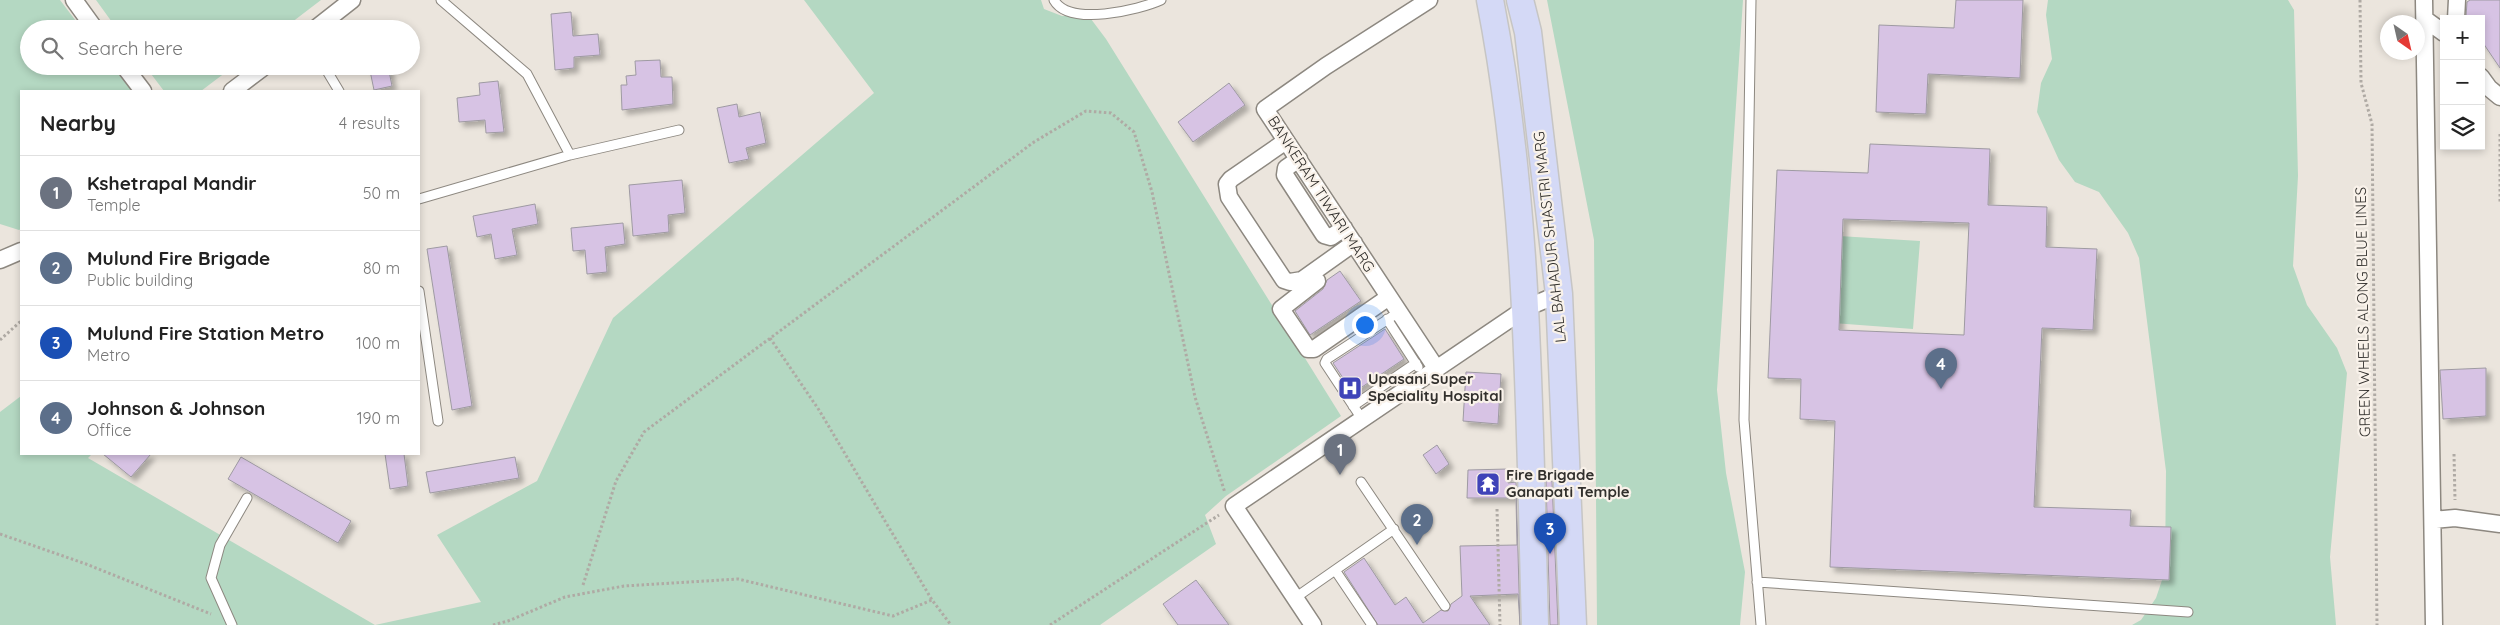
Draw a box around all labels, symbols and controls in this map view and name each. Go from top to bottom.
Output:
north arrow [2380,15,2425,60]
map controls [2440,15,2485,150]
button: + [2440,15,2485,60]
search box [20,20,420,75]
icon: search [38,34,66,62]
text: Search here [78,36,183,60]
button: − [2440,60,2485,105]
button: layers [2440,105,2485,150]
text: Nearby [40,110,116,136]
street label: BANKERAM TIWARI MARG [1264,112,1379,275]
text: 4 results [339,113,400,133]
street label: LAL BAHADUR SHASTRI MARG [1529,131,1570,344]
text: Kshetrapal Mandir [87,171,256,195]
text: 1 [53,183,59,203]
text: 50 m [363,183,400,203]
street label: GREEN WHEELS ALONG BLUE LINES [2351,187,2374,437]
text: Temple [87,195,141,215]
text: Mulund Fire Brigade [87,246,270,270]
text: 2 [51,258,61,278]
text: 80 m [363,258,400,278]
text: Public building [87,270,193,290]
your location [1352,312,1378,338]
text: Mulund Fire Station Metro [87,321,324,345]
text: 3 [52,333,60,353]
text: 100 m [356,333,400,353]
text: Metro [87,345,130,365]
pin: 4 [1925,348,1957,389]
place label: Upasani Super Speciality Hospital [1368,369,1503,405]
hospital icon: Upasani Super Speciality Hospital [1337,375,1363,401]
text: Johnson & Johnson [87,396,265,420]
text: 4 [51,408,61,428]
text: 190 m [357,408,400,428]
text: Office [87,420,132,440]
pin: 1 [1324,434,1356,475]
place label: Fire Brigade Ganapati Temple [1506,465,1630,501]
temple icon: Fire Brigade Ganapati Temple [1475,471,1501,497]
pin: 2 [1401,504,1433,545]
pin: 3 [1534,513,1566,554]

